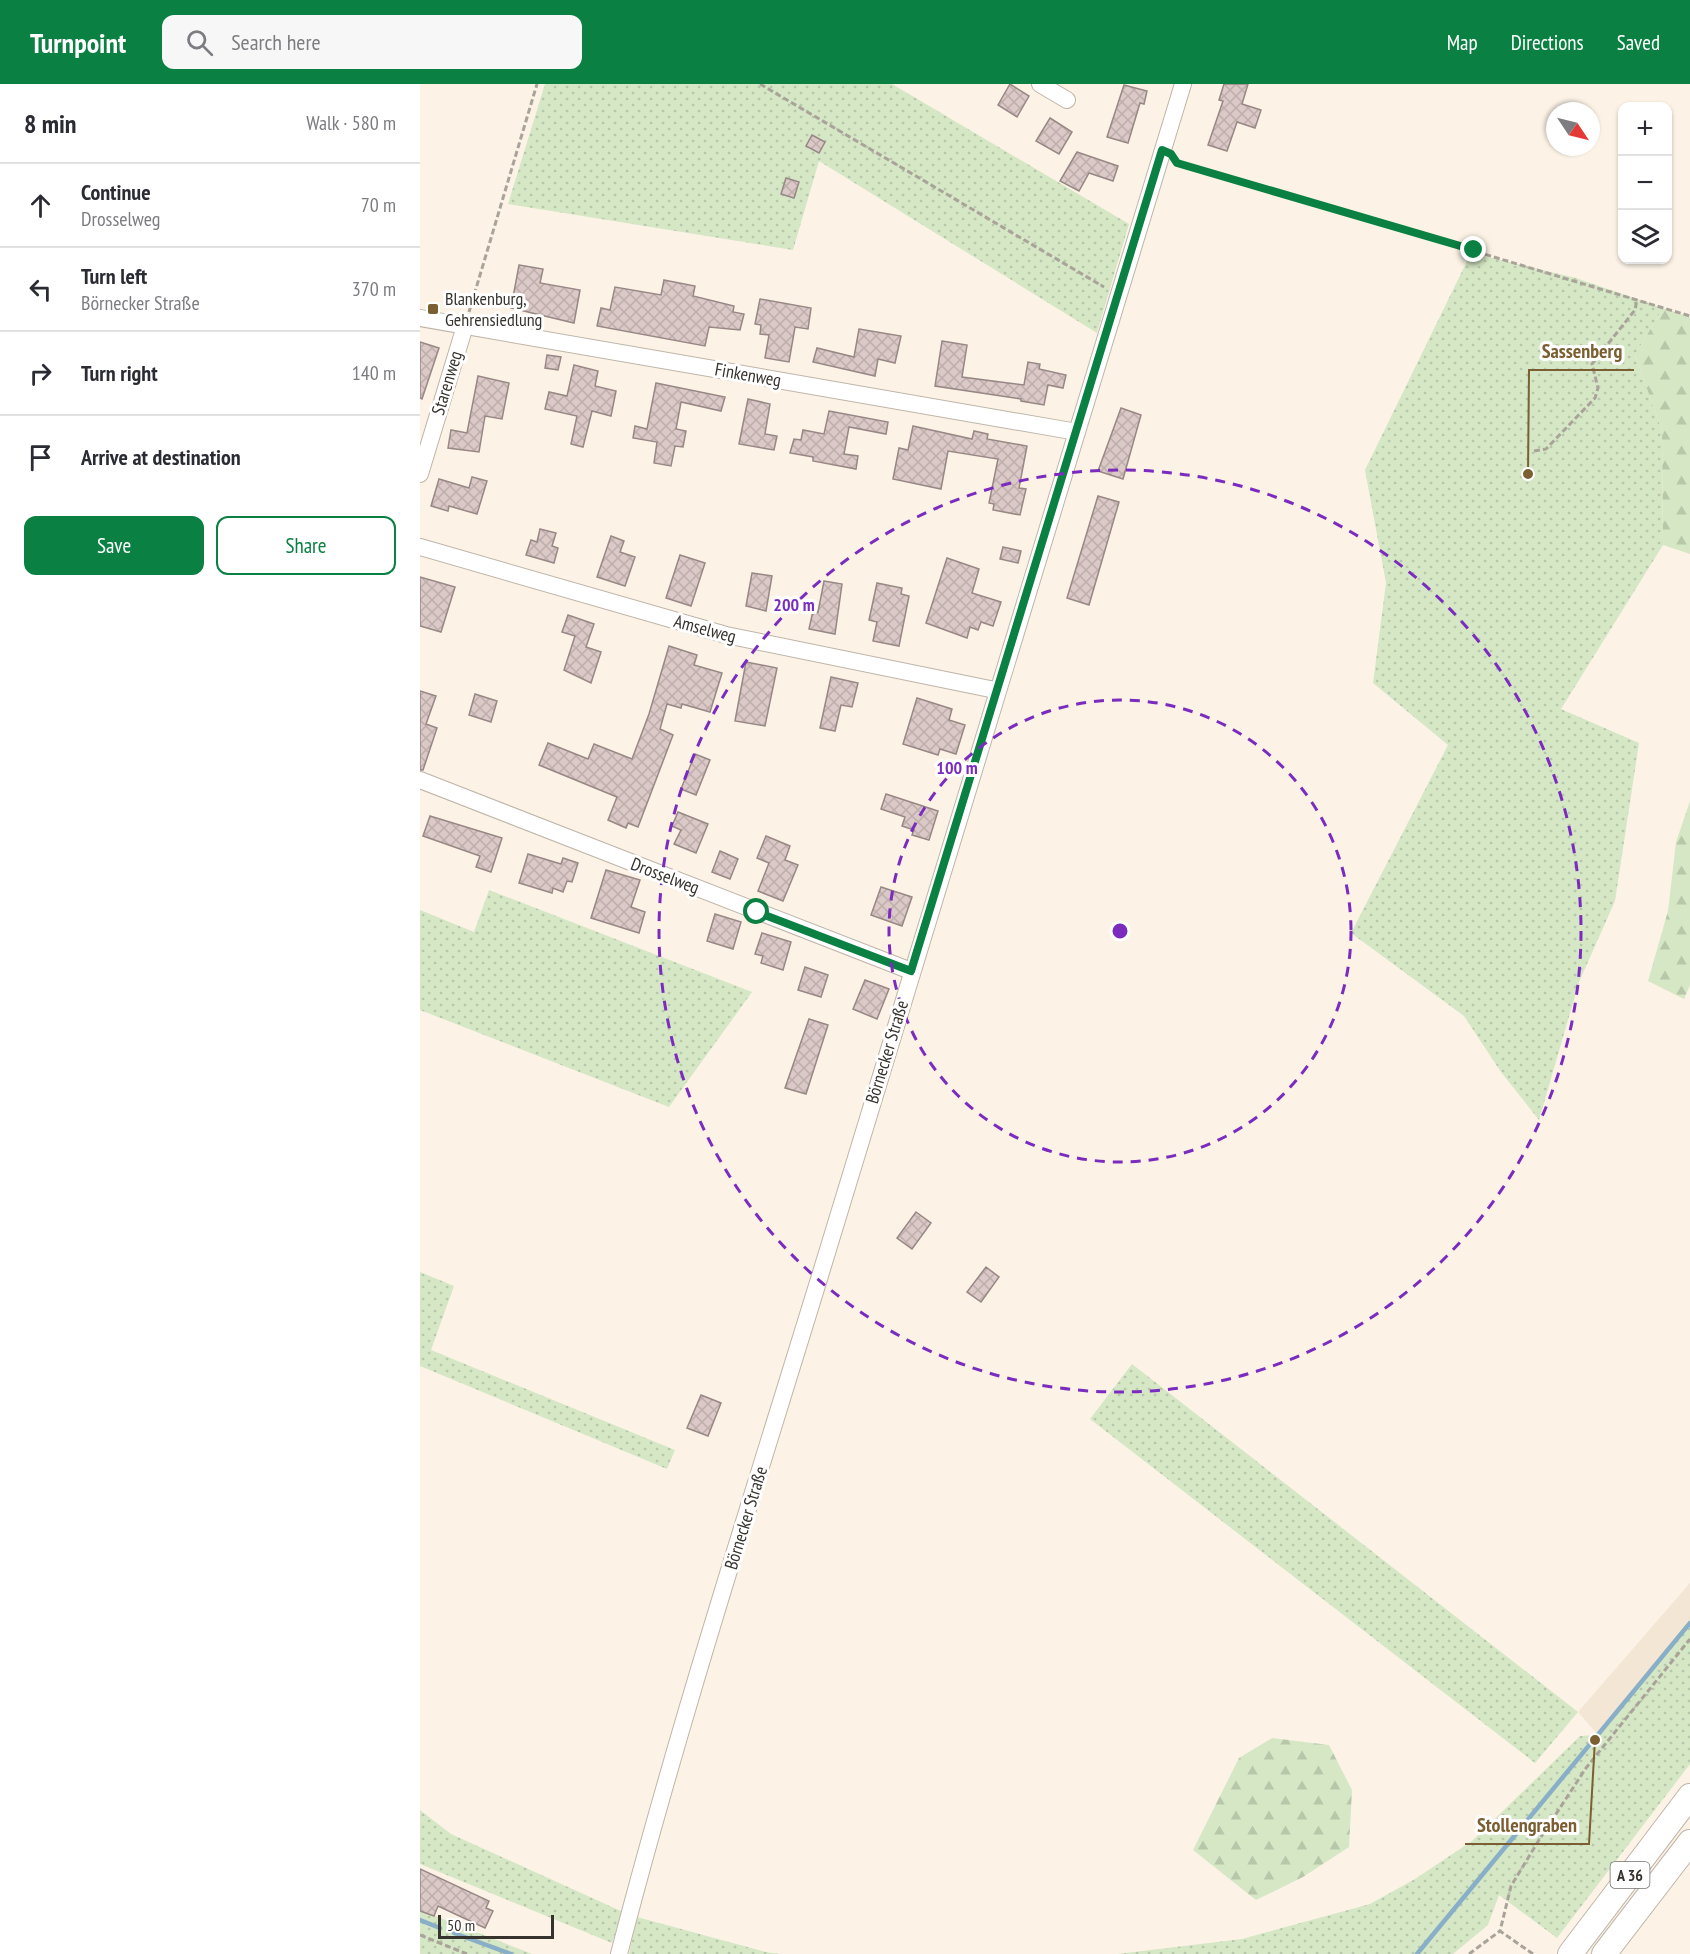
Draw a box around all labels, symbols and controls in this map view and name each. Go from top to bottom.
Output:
search box [162,15,582,69]
text: Turnpoint [30,24,126,61]
icon: search [183,26,216,59]
text: Search here [231,28,321,56]
text: Map [1447,29,1478,56]
text: Directions [1511,29,1584,56]
text: Saved [1617,29,1660,56]
north arrow [1546,102,1600,156]
map controls [1618,102,1672,264]
button: + [1618,102,1672,156]
text: 8 min [24,107,77,140]
text: Walk · 580 m [306,110,396,136]
button: − [1618,156,1672,210]
text: Continue [81,178,151,206]
icon: ahead [24,189,57,222]
text: 70 m [361,192,396,218]
text: Drosselweg [81,206,160,232]
button: layers [1618,210,1672,264]
route end [1460,236,1486,262]
text: Turn left [81,262,147,290]
icon: left [24,273,57,306]
text: 370 m [352,276,396,302]
place label: Blankenburg, Gehrensiedlung [445,287,542,331]
text: Börnecker Straße [81,290,200,316]
marker: Blankenburg, Gehrensiedlung [426,302,440,316]
callout: Sassenberg [1529,332,1634,370]
text: Sassenberg [1542,338,1622,364]
street label: Starenweg [426,348,467,418]
icon: right [24,357,57,390]
street label: Finkenweg [713,357,783,392]
text: Turn right [81,359,158,387]
text: 140 m [352,360,396,386]
icon: arrive [24,441,57,474]
text: Arrive at destination [81,443,241,471]
button: Save [24,516,204,575]
button: Share [216,516,396,575]
text: 200 m [773,593,815,616]
street label: Amselweg [671,609,739,648]
text: 100 m [936,756,978,779]
street label: Drosselweg [628,852,703,899]
route start [743,898,769,924]
centre of rings [1110,921,1130,941]
street label: Börnecker Straße [860,997,913,1106]
street label: Börnecker Straße [719,1463,772,1572]
callout: Stollengraben [1465,1806,1589,1844]
text: Stollengraben [1477,1812,1577,1838]
road number: A 36 [1610,1862,1650,1888]
scale bar [438,1912,554,1940]
text: 50 m [447,1915,475,1935]

